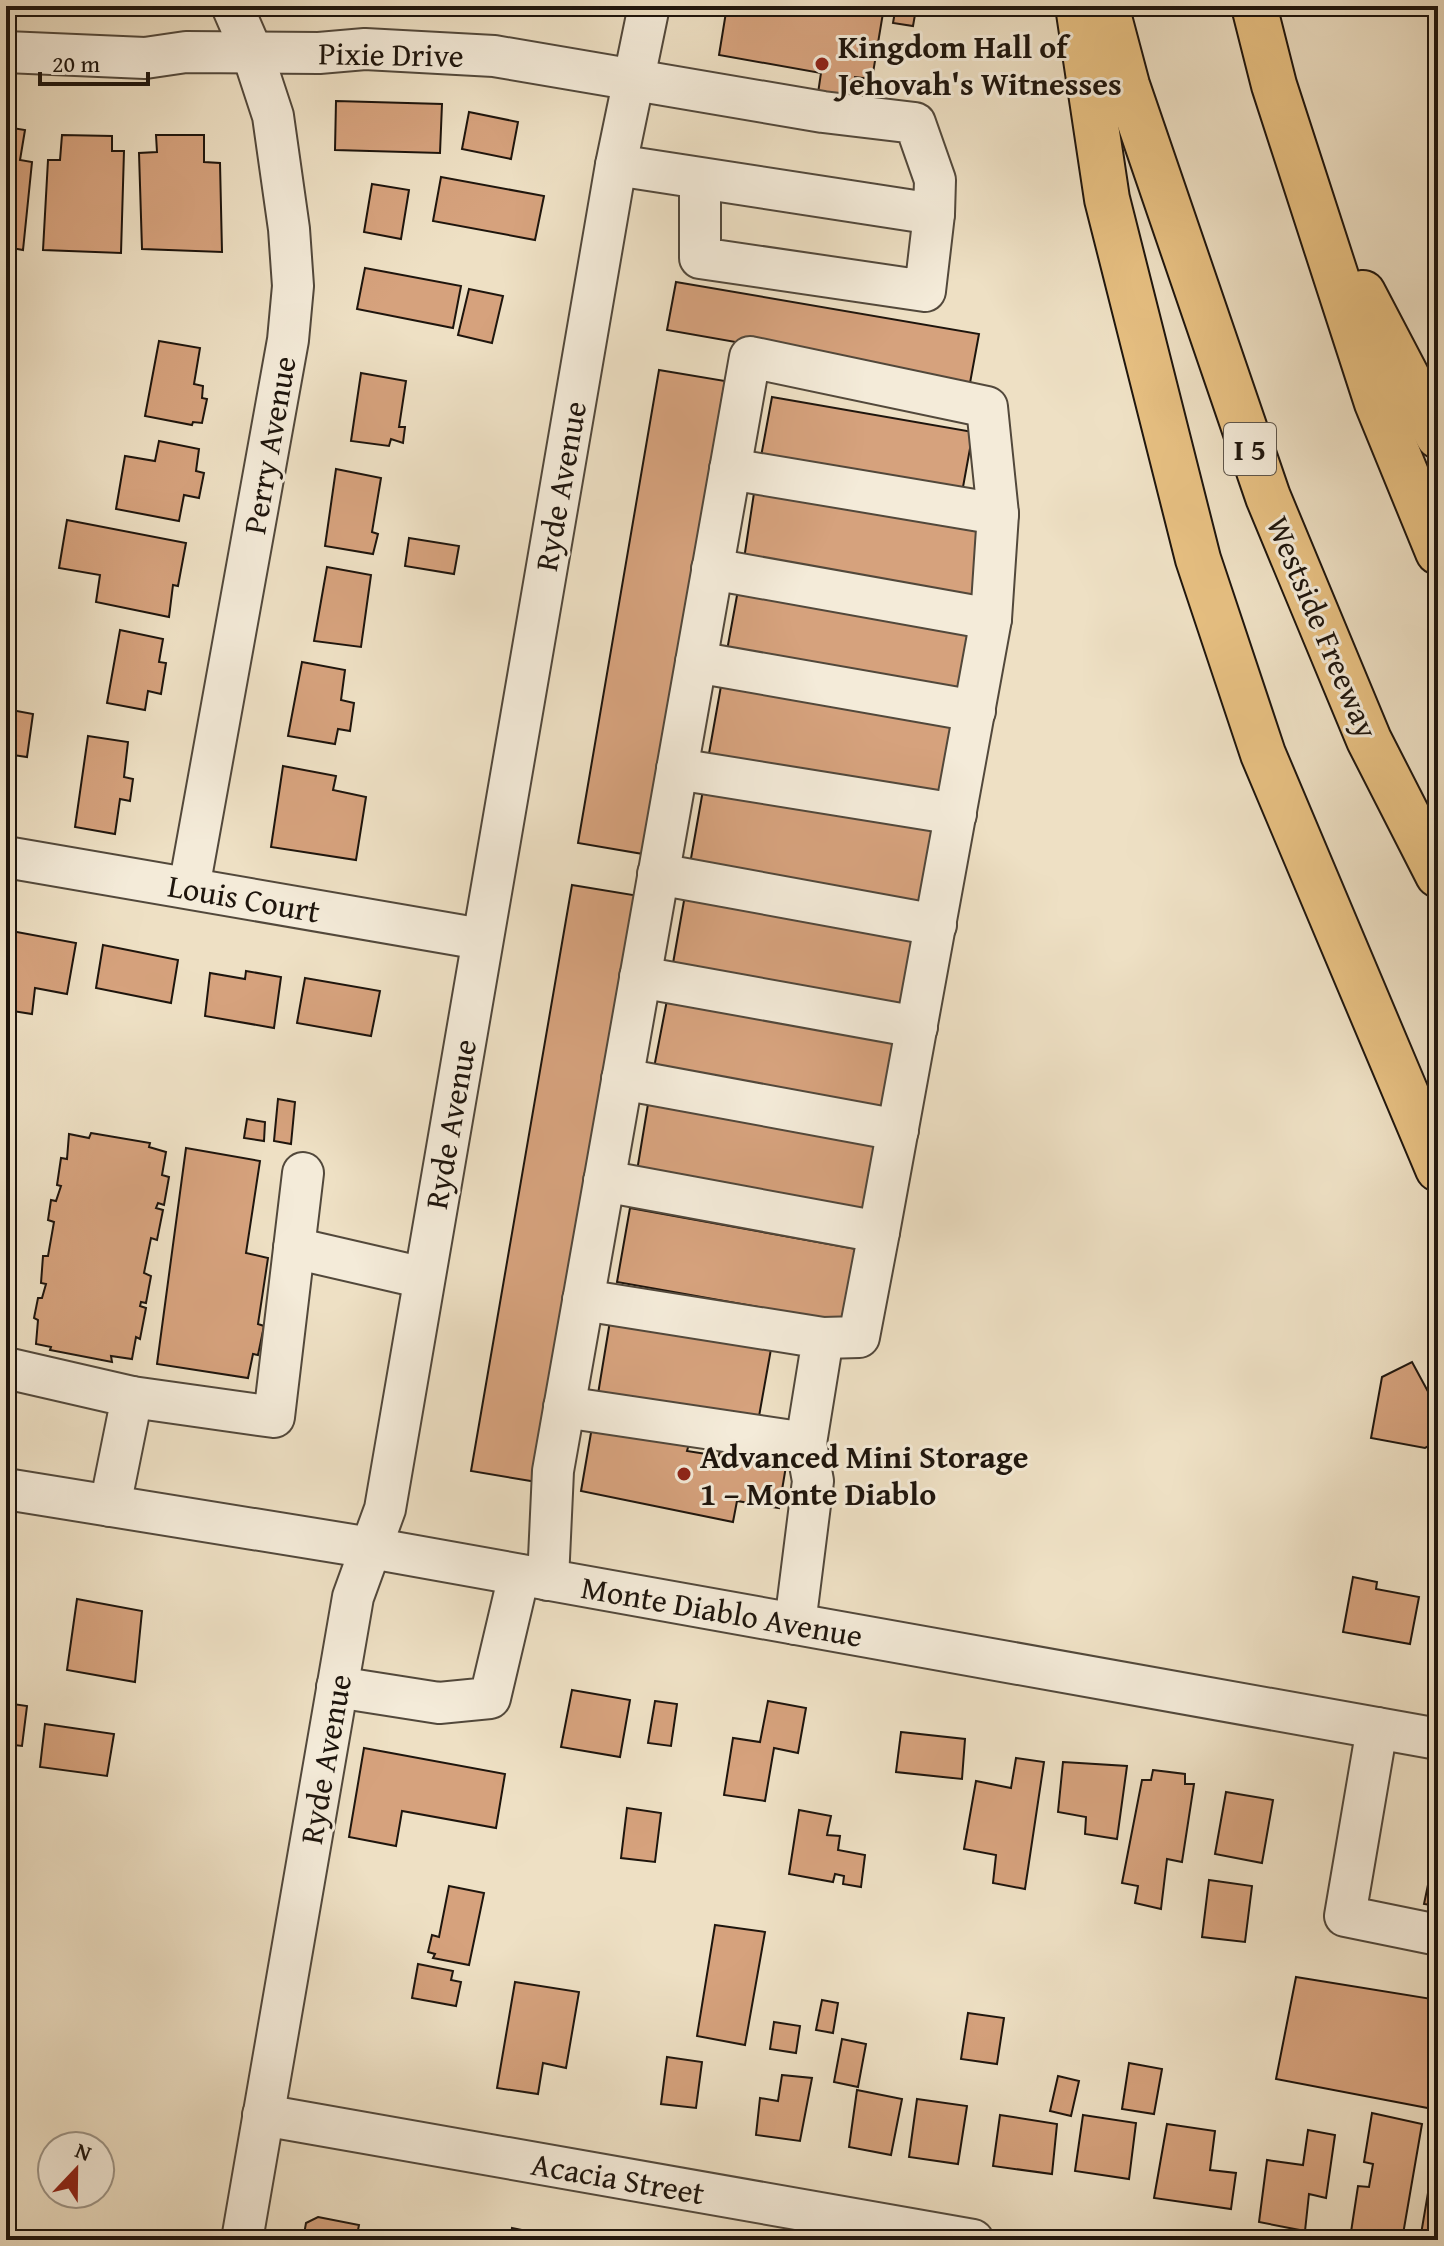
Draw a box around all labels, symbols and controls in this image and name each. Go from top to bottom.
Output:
place label: Kingdom Hall of Jehovah's Witnesses [833,23,1122,107]
street label: Pixie Drive [318,29,464,79]
scale bar [40,36,148,86]
text: 20 m [52,46,100,81]
marker: Kingdom Hall of Jehovah's Witnesses [813,55,831,73]
street label: Perry Avenue [230,352,308,538]
street label: Ryde Avenue [522,397,598,575]
road number: I 5 [1224,423,1276,475]
street label: Westside Freeway [1255,509,1391,746]
street label: Louis Court [164,862,324,934]
street label: Ryde Avenue [412,1035,488,1213]
place label: Advanced Mini Storage 1 – Monte Diablo [700,1433,1028,1517]
marker: Advanced Mini Storage 1 – Monte Diablo [675,1465,693,1483]
street label: Monte Diablo Avenue [578,1563,866,1659]
street label: Ryde Avenue [287,1670,363,1848]
north arrow [36,2130,116,2210]
text: N [71,2134,97,2169]
street label: Acacia Street [528,2140,708,2216]

